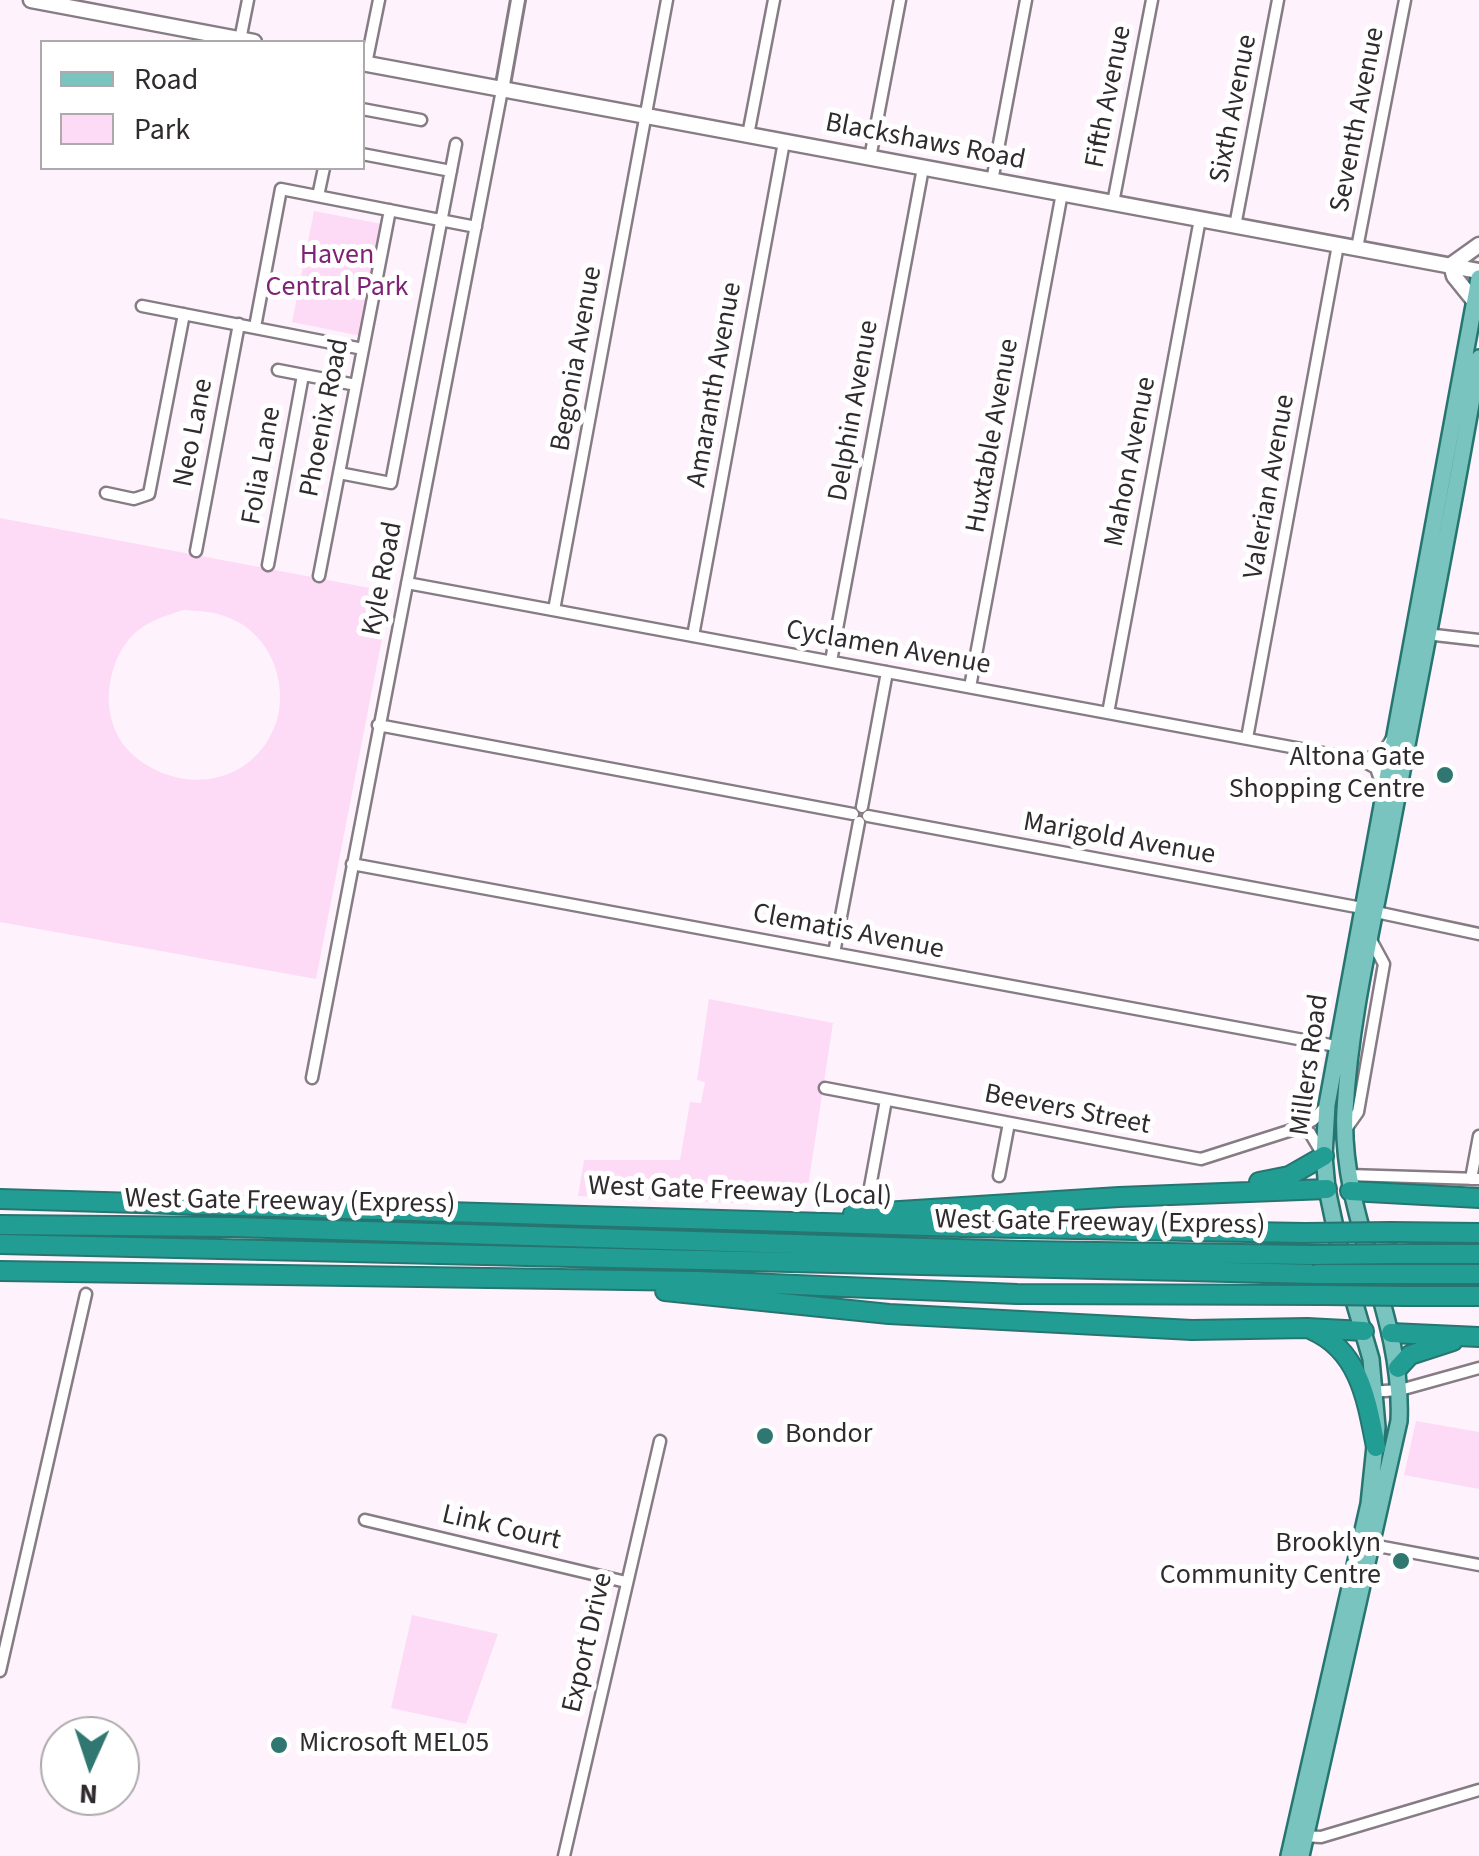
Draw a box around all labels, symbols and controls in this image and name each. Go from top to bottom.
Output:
street label: Fifth Avenue [1080,23,1140,171]
street label: Seventh Avenue [1325,25,1393,215]
street label: Sixth Avenue [1204,32,1266,186]
legend [40,40,365,170]
text: Road [134,58,198,101]
street label: Blackshaws Road [822,107,1028,179]
text: Park [134,108,190,151]
park label: Haven Central Park [266,240,408,306]
street label: Begonia Avenue [545,264,611,454]
street label: Amaranth Avenue [681,280,751,490]
street label: Delphin Avenue [823,318,887,504]
street label: Phoenix Road [294,336,358,500]
street label: Huxtable Avenue [960,336,1028,536]
street label: Mahon Avenue [1099,374,1165,550]
street label: Neo Lane [168,376,222,490]
street label: Valerian Avenue [1238,392,1304,582]
street label: Folia Lane [236,404,290,528]
street label: Kyle Road [356,519,412,639]
street label: Cyclamen Avenue [783,614,993,684]
place label: Altona Gate Shopping Centre [1229,742,1425,808]
marker: Altona Gate Shopping Centre [1434,764,1456,786]
street label: Marigold Avenue [1020,807,1218,873]
street label: Clematis Avenue [750,898,946,968]
street label: Millers Road [1284,992,1338,1138]
street label: Beevers Street [981,1078,1153,1144]
street label: West Gate Freeway (Local) [587,1171,893,1215]
street label: West Gate Freeway (Express) [124,1183,456,1223]
street label: West Gate Freeway (Express) [934,1204,1266,1244]
place label: Bondor [785,1419,872,1453]
marker: Bondor [754,1425,776,1447]
street label: Link Court [438,1499,564,1559]
place label: Brooklyn Community Centre [1160,1528,1381,1594]
marker: Brooklyn Community Centre [1390,1550,1412,1572]
street label: Export Drive [557,1570,621,1716]
north arrow [40,1716,140,1816]
place label: Microsoft MEL05 [299,1728,489,1762]
marker: Microsoft MEL05 [268,1734,290,1756]
text: N [78,1774,99,1814]

